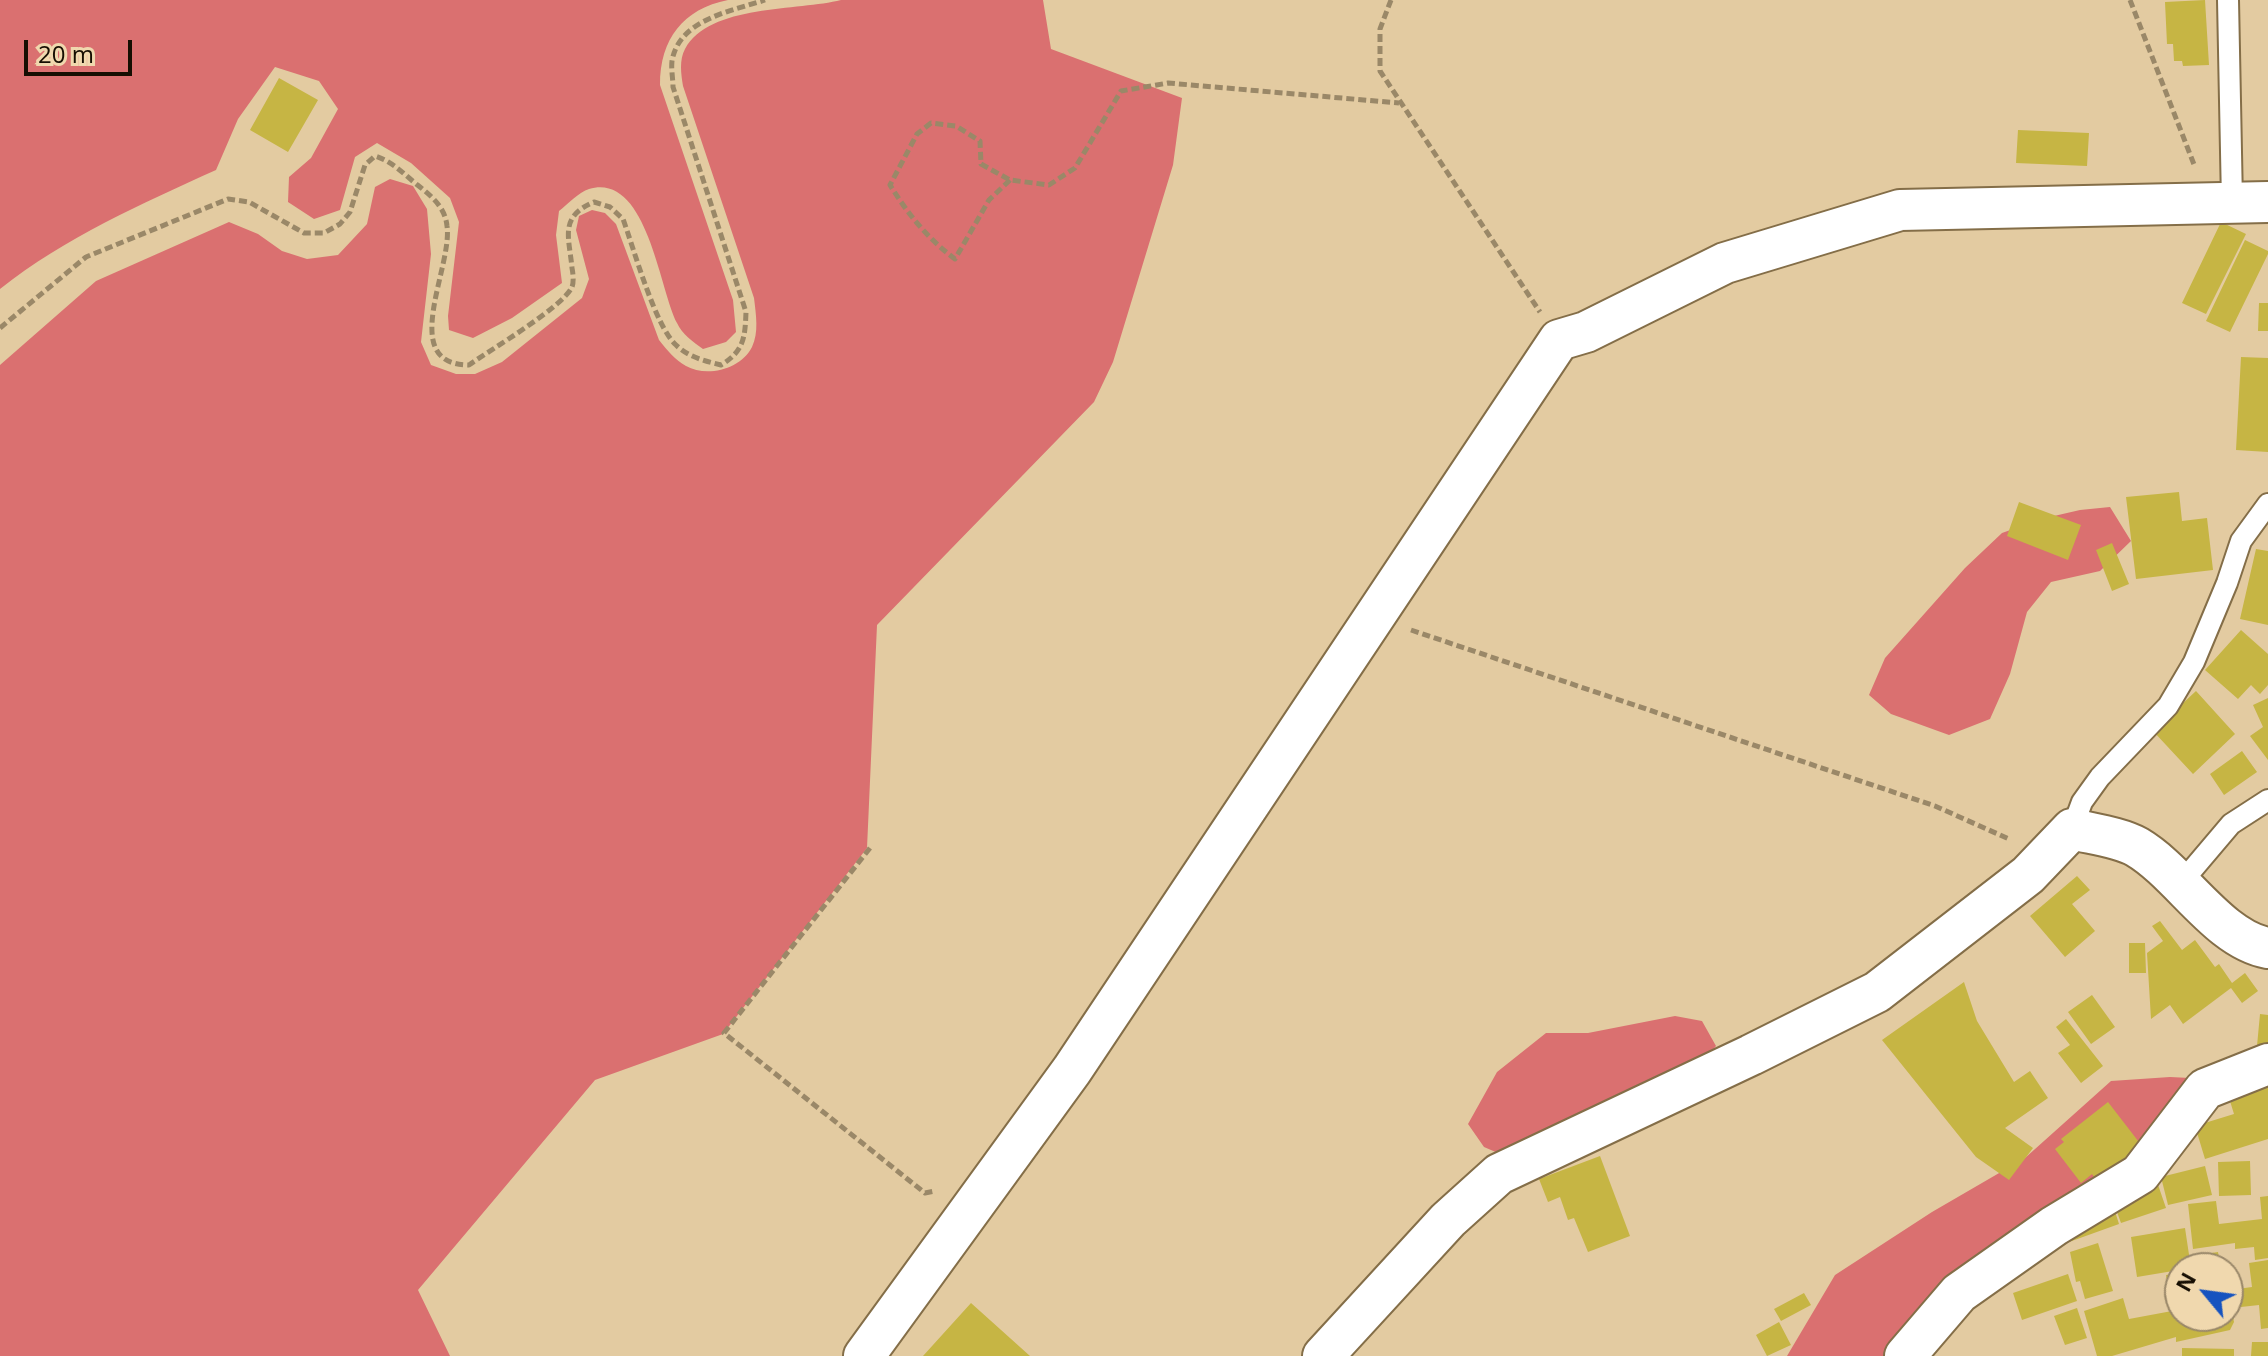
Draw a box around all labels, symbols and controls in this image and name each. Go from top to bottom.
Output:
scale bar [28,24,136,74]
text: 20 m [38,37,94,70]
north arrow [2164,1252,2244,1332]
text: N [2167,1266,2202,1296]

